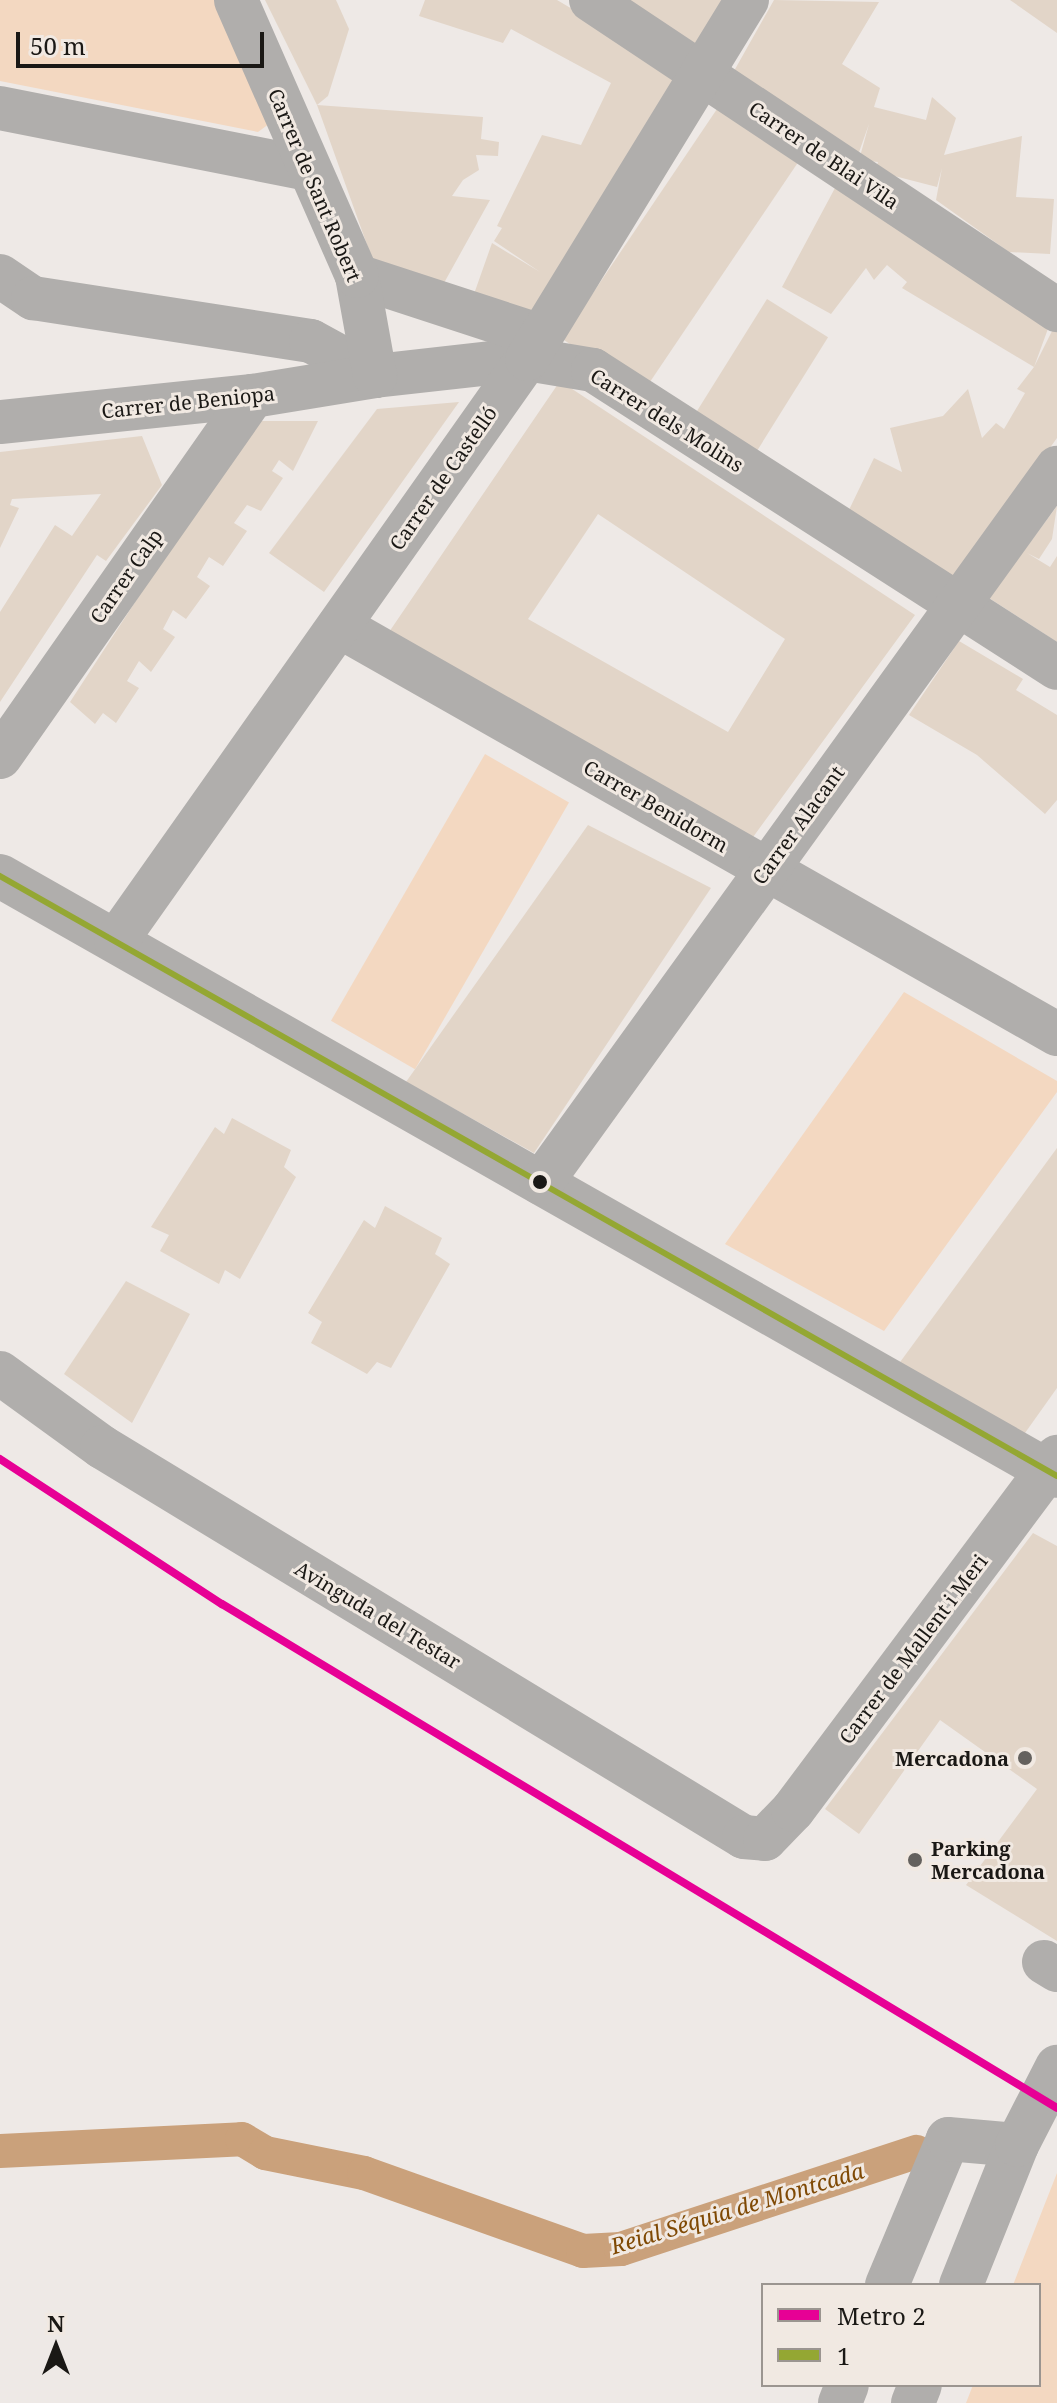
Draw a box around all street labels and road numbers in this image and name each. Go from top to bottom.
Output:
street label: Carrer de Sant Robert [263,85,367,285]
street label: Carrer de Blai Vila [745,96,903,214]
street label: Carrer dels Molins [586,363,748,477]
street label: Carrer de Beniopa [100,381,276,423]
street label: Carrer de Castelló [384,401,502,555]
street label: Carrer Calp [85,524,167,628]
street label: Carrer Benidorm [579,755,733,857]
street label: Carrer Alacant [747,761,849,889]
street label: Carrer de Mallent i Meri [834,1550,992,1748]
street label: Avinguda del Testar [291,1556,465,1674]

